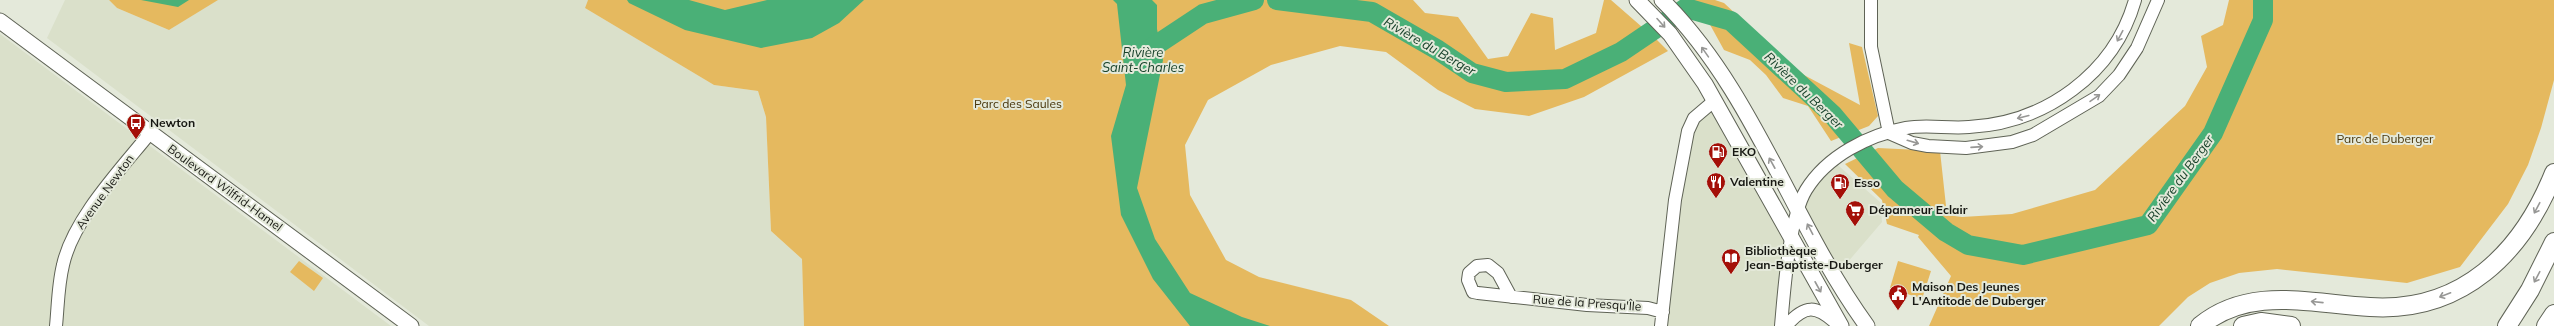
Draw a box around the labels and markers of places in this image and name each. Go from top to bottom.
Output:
bus stop icon: Newton [125,112,147,140]
place label: Newton [150,115,195,130]
fuel station icon: EKO [1707,141,1729,169]
place label: EKO [1732,144,1756,159]
restaurant icon: Valentine [1705,171,1727,199]
fuel station icon: Esso [1829,172,1851,200]
place label: Valentine [1729,174,1784,189]
place label: Esso [1854,175,1880,190]
supermarket icon: Dépanneur Eclair [1844,199,1866,227]
place label: Dépanneur Eclair [1869,202,1968,217]
place label: Bibliothèque Jean-Baptiste-Duberger [1745,243,1883,272]
library icon: Bibliothèque Jean-Baptiste-Duberger [1720,247,1742,275]
place label: Maison Des Jeunes L'Antitode de Duberger [1912,279,2046,308]
public building icon: Maison Des Jeunes L'Antitode de Duberger [1887,283,1909,311]

